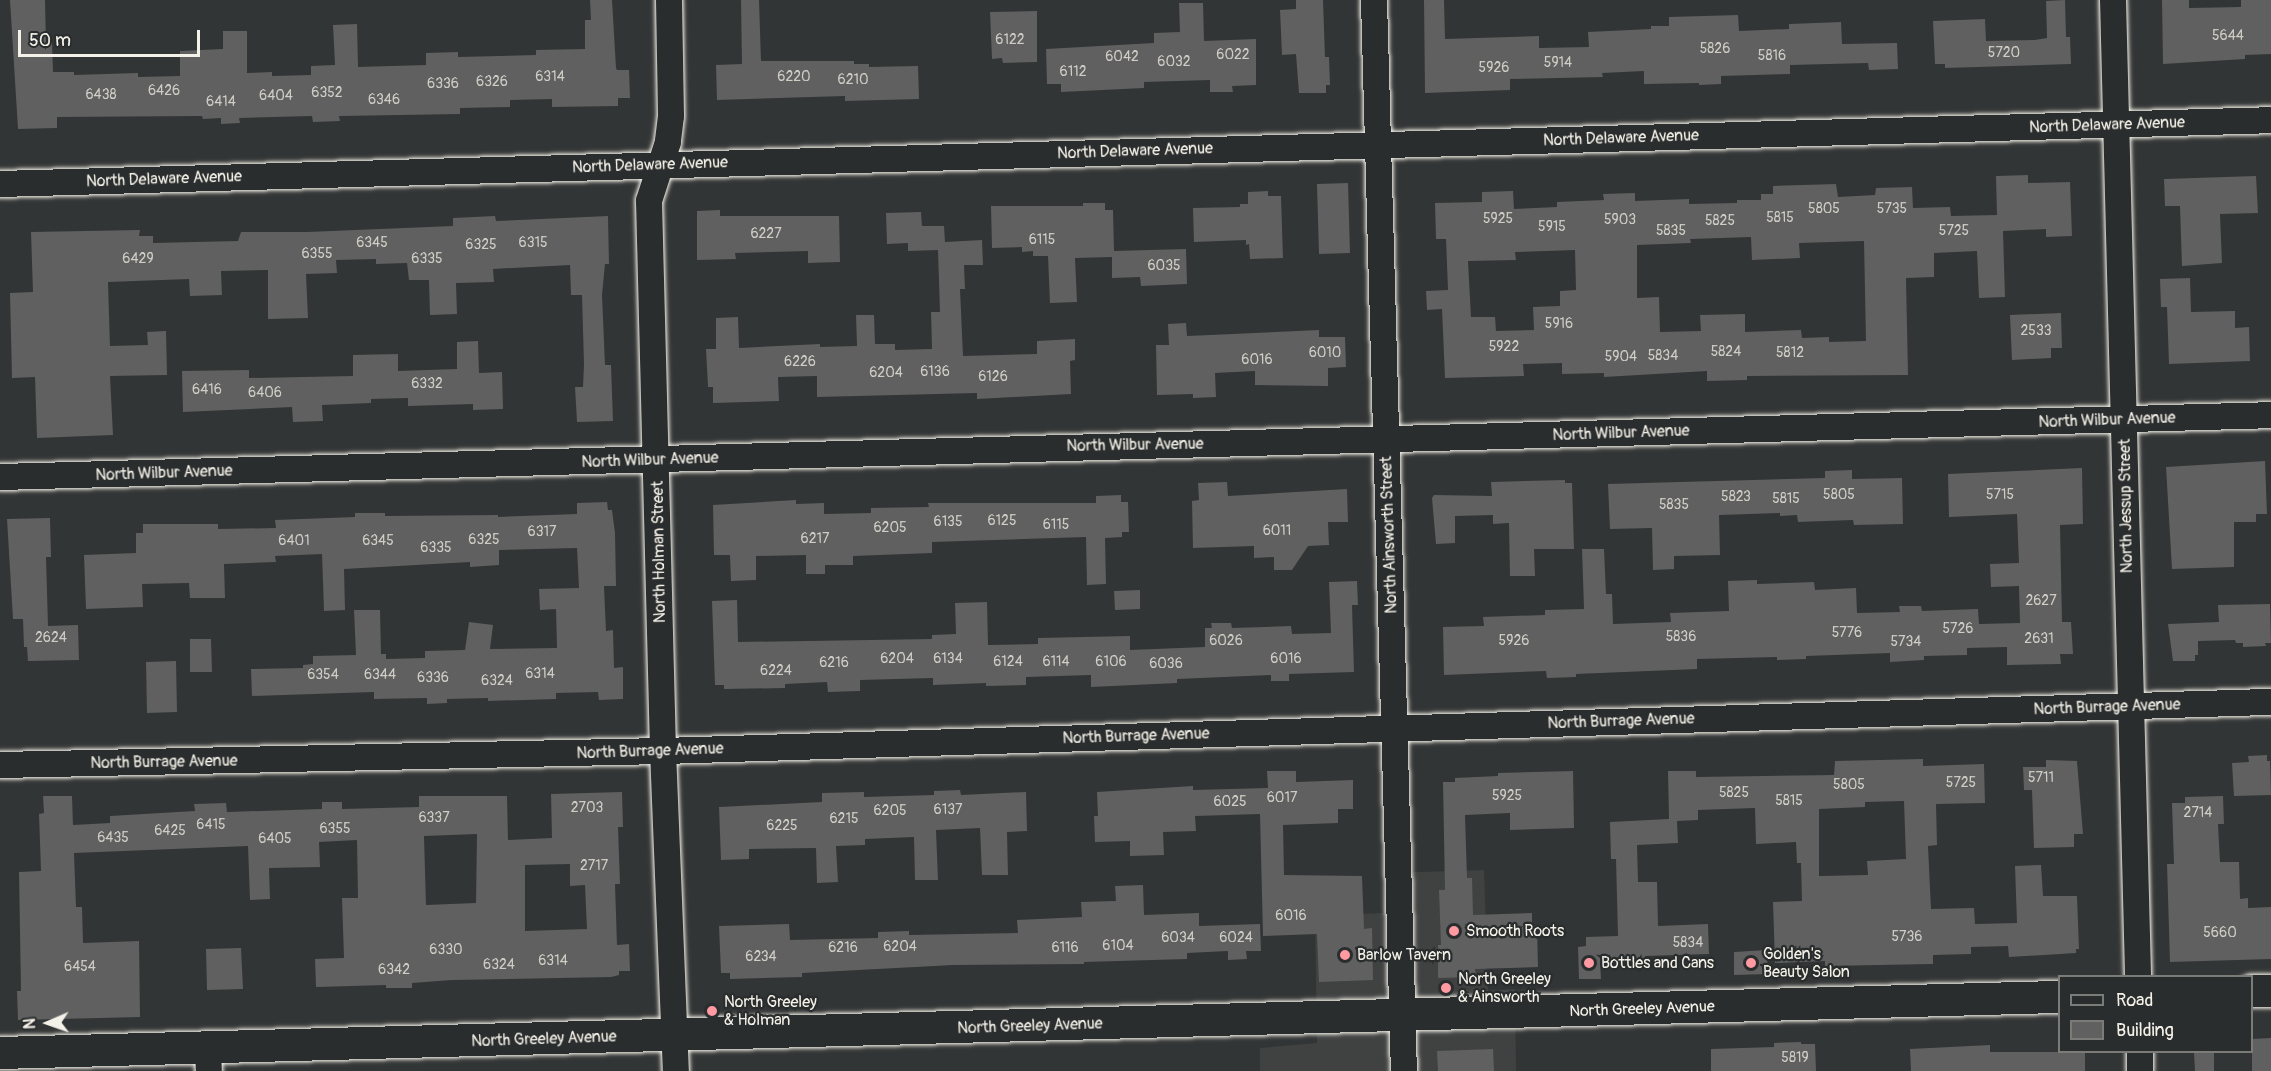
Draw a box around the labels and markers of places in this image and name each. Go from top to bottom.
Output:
place label: Smooth Roots [1466,921,1564,941]
marker: Smooth Roots [1447,924,1461,938]
place label: Golden's Beauty Salon [1763,944,1850,982]
place label: Barlow Tavern [1357,945,1451,965]
marker: Barlow Tavern [1338,948,1352,962]
place label: Bottles and Cans [1601,953,1714,973]
marker: Bottles and Cans [1582,956,1596,970]
marker: Golden's Beauty Salon [1744,956,1758,970]
place label: North Greeley & Ainsworth [1458,969,1551,1007]
marker: North Greeley & Ainsworth [1439,981,1453,995]
place label: North Greeley & Holman [724,992,817,1030]
marker: North Greeley & Holman [705,1004,719,1018]

